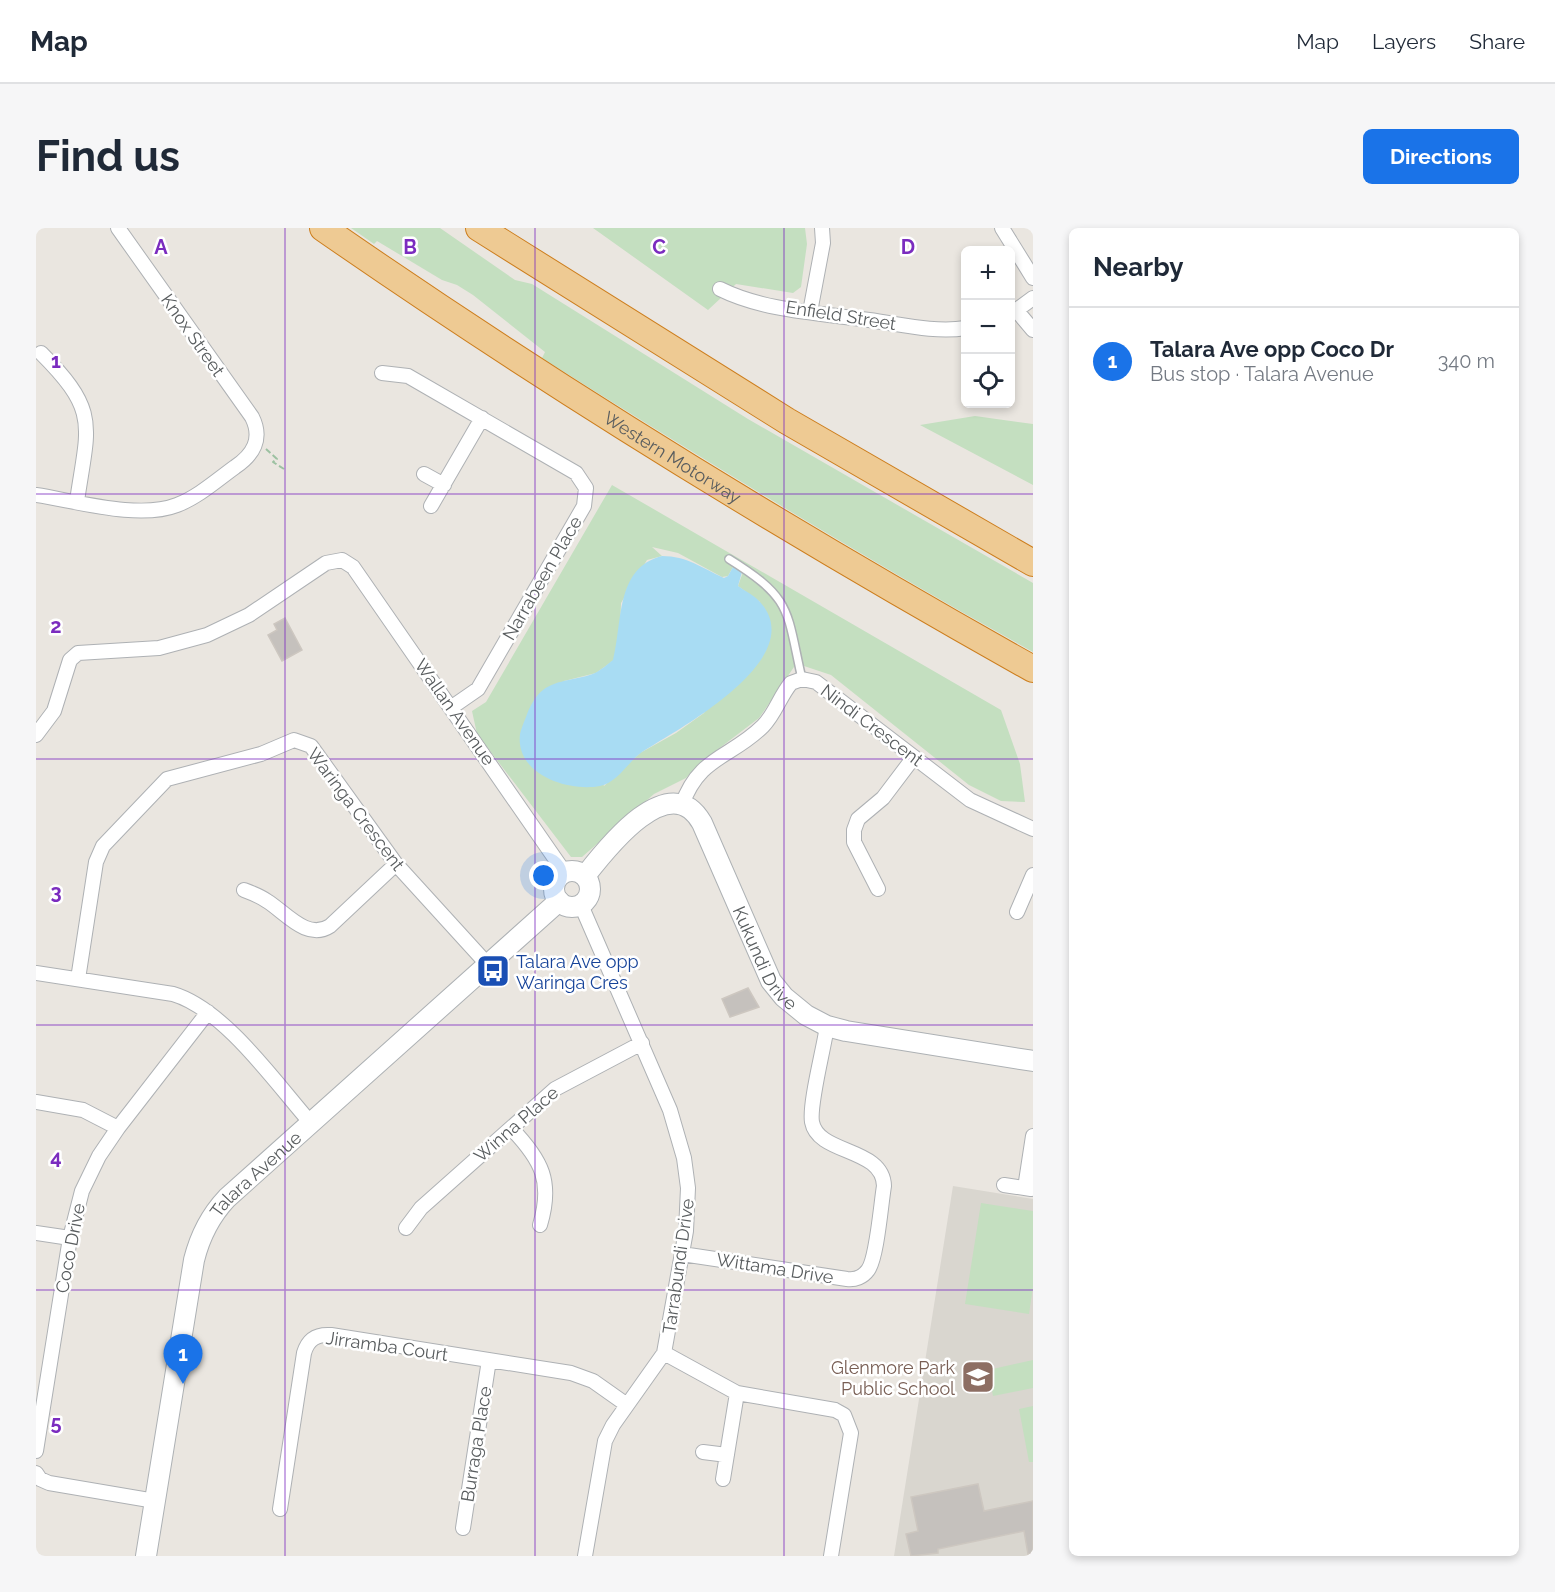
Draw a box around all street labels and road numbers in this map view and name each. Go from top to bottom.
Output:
street label: Knox Street [157,290,229,380]
street label: Enfield Street [784,296,898,334]
street label: Western Motorway [600,406,745,507]
street label: Narrabeen Place [498,512,586,644]
street label: Wallan Avenue [411,655,500,770]
street label: Nindi Crescent [817,680,927,770]
street label: Waringa Crescent [303,743,409,875]
street label: Kukundi Drive [729,903,802,1014]
street label: Winna Place [470,1082,563,1166]
street label: Talara Avenue [205,1126,306,1221]
street label: Tarrabundi Drive [658,1197,698,1335]
street label: Coco Drive [51,1201,89,1295]
street label: Wittama Drive [715,1248,836,1288]
street label: Jirramba Court [325,1327,449,1365]
street label: Burraga Place [456,1384,496,1503]

